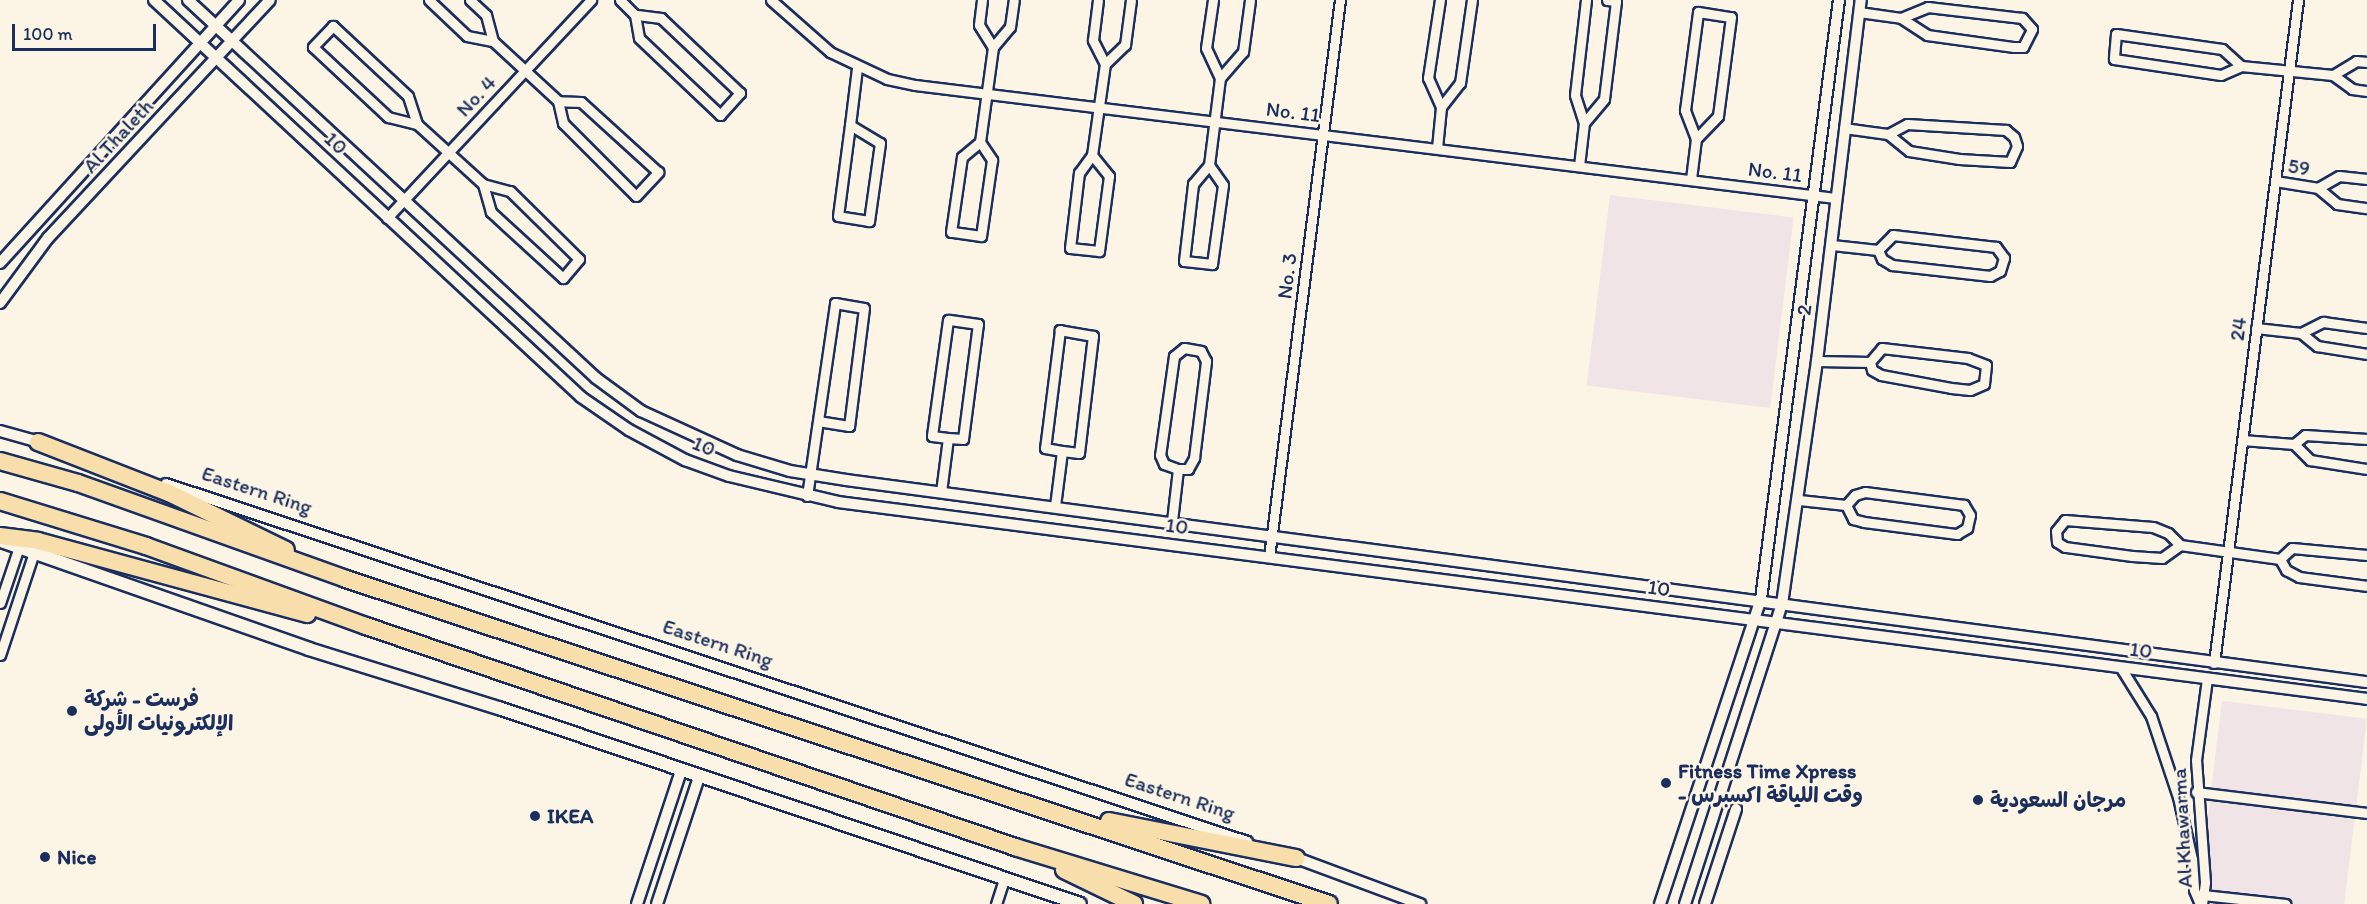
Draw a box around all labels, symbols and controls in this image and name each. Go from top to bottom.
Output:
scale bar [15,12,159,50]
text: 100 m [23,23,73,45]
street label: No. 4 [451,70,501,122]
street label: Al Thaleth [77,93,159,179]
street label: No. 11 [1265,96,1321,128]
street label: 10 [319,126,353,160]
street label: 59 [2286,153,2312,181]
street label: No. 11 [1747,156,1803,188]
street label: No. 3 [1272,252,1302,300]
street label: 2 [1791,303,1817,317]
street label: 24 [2224,316,2252,342]
street label: 10 [689,430,719,462]
street label: Eastern Ring [198,460,316,520]
street label: 10 [1164,512,1190,540]
street label: 10 [1646,574,1672,602]
street label: Eastern Ring [659,613,777,673]
street label: 10 [2128,636,2154,664]
place label: فرست - شركة الإلكترونيات الأولى [84,686,233,736]
marker: فرست - شركة الإلكترونيات الأولى [65,704,79,718]
place label: Fitness Time Xpress - وقت اللياقة اكسبرس [1678,758,1863,808]
street label: Eastern Ring [1121,766,1239,826]
street label: Al Khawarma [2166,767,2198,889]
marker: Fitness Time Xpress - وقت اللياقة اكسبرس [1659,776,1673,790]
place label: مرجان السعودية [1990,787,2126,813]
marker: مرجان السعودية [1971,793,1985,807]
place label: IKEA [547,803,593,829]
marker: IKEA [528,809,542,823]
place label: Nice [57,844,96,870]
marker: Nice [38,850,52,864]

